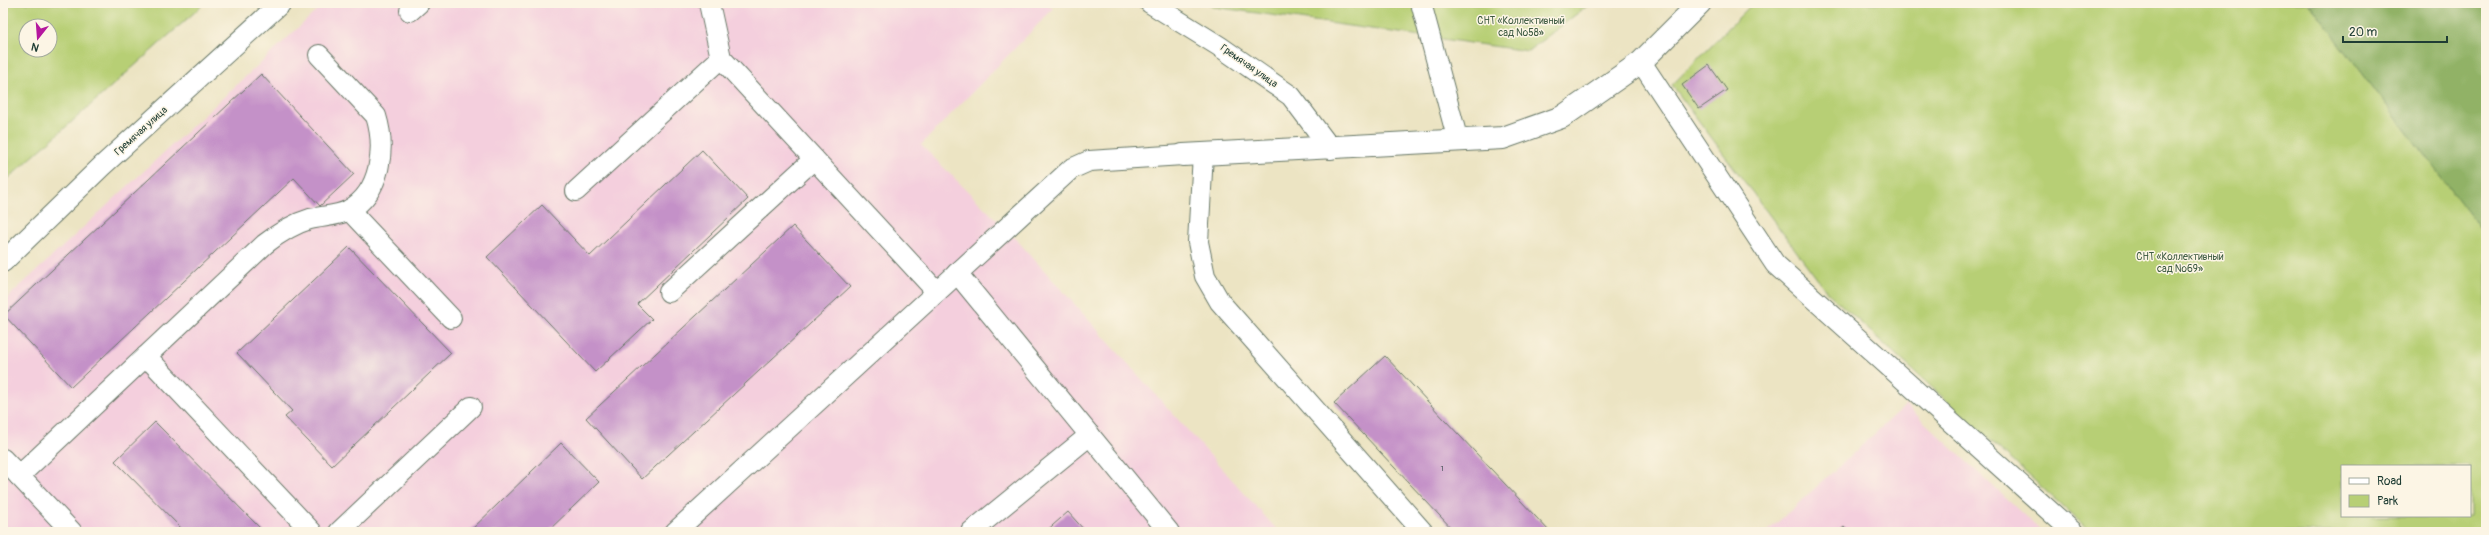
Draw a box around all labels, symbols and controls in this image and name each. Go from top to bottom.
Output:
park label: СНТ «Коллективный сад №58» [1477,15,1565,39]
north arrow [18,18,58,58]
scale bar [2343,18,2447,44]
text: 20 m [2349,25,2378,40]
text: N [29,40,41,54]
street label: Гремячая улица [1218,42,1280,90]
street label: Гремячая улица [112,104,170,158]
park label: СНТ «Коллективный сад №69» [2136,251,2224,275]
house number: 1 [1440,464,1444,473]
legend [2341,465,2471,517]
text: Road [2377,474,2402,489]
text: Park [2377,494,2398,509]

